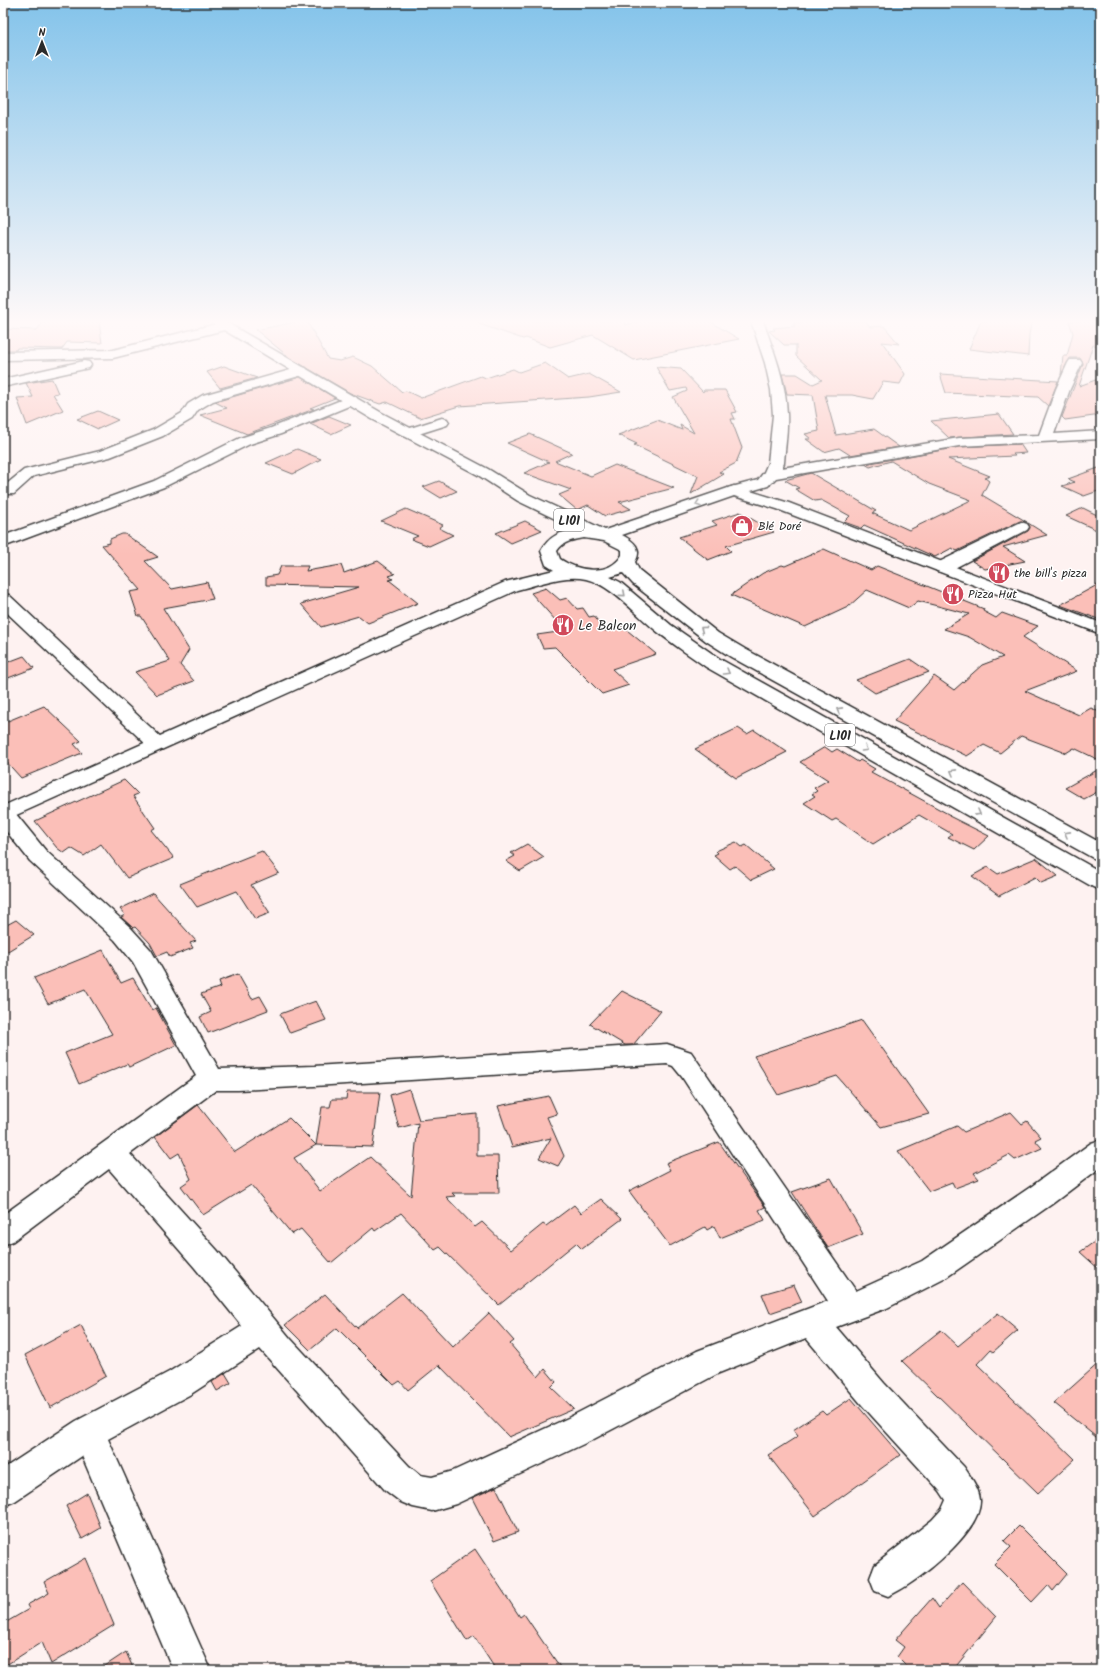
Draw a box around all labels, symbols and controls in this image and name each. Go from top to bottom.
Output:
north arrow [22,22,62,62]
text: N [39,24,46,42]
one-way arrow [694,499,701,508]
road number: L101 [554,509,584,531]
shop icon: Blé Doré [729,513,755,539]
place label: Blé Doré [758,517,802,536]
restaurant icon: the bill's pizza [986,560,1012,586]
place label: the bill's pizza [1014,564,1087,583]
restaurant icon: Pizza Hut [940,581,966,607]
place label: Pizza Hut [968,585,1017,604]
one-way arrow [618,589,626,596]
restaurant icon: Le Balcon [550,612,576,638]
place label: Le Balcon [578,615,637,637]
one-way arrow [700,627,707,634]
one-way arrow [723,667,730,674]
one-way arrow [836,707,843,714]
road number: L101 [825,724,855,746]
one-way arrow [861,744,868,751]
one-way arrow [950,769,957,776]
one-way arrow [974,808,981,815]
one-way arrow [1064,832,1071,839]

